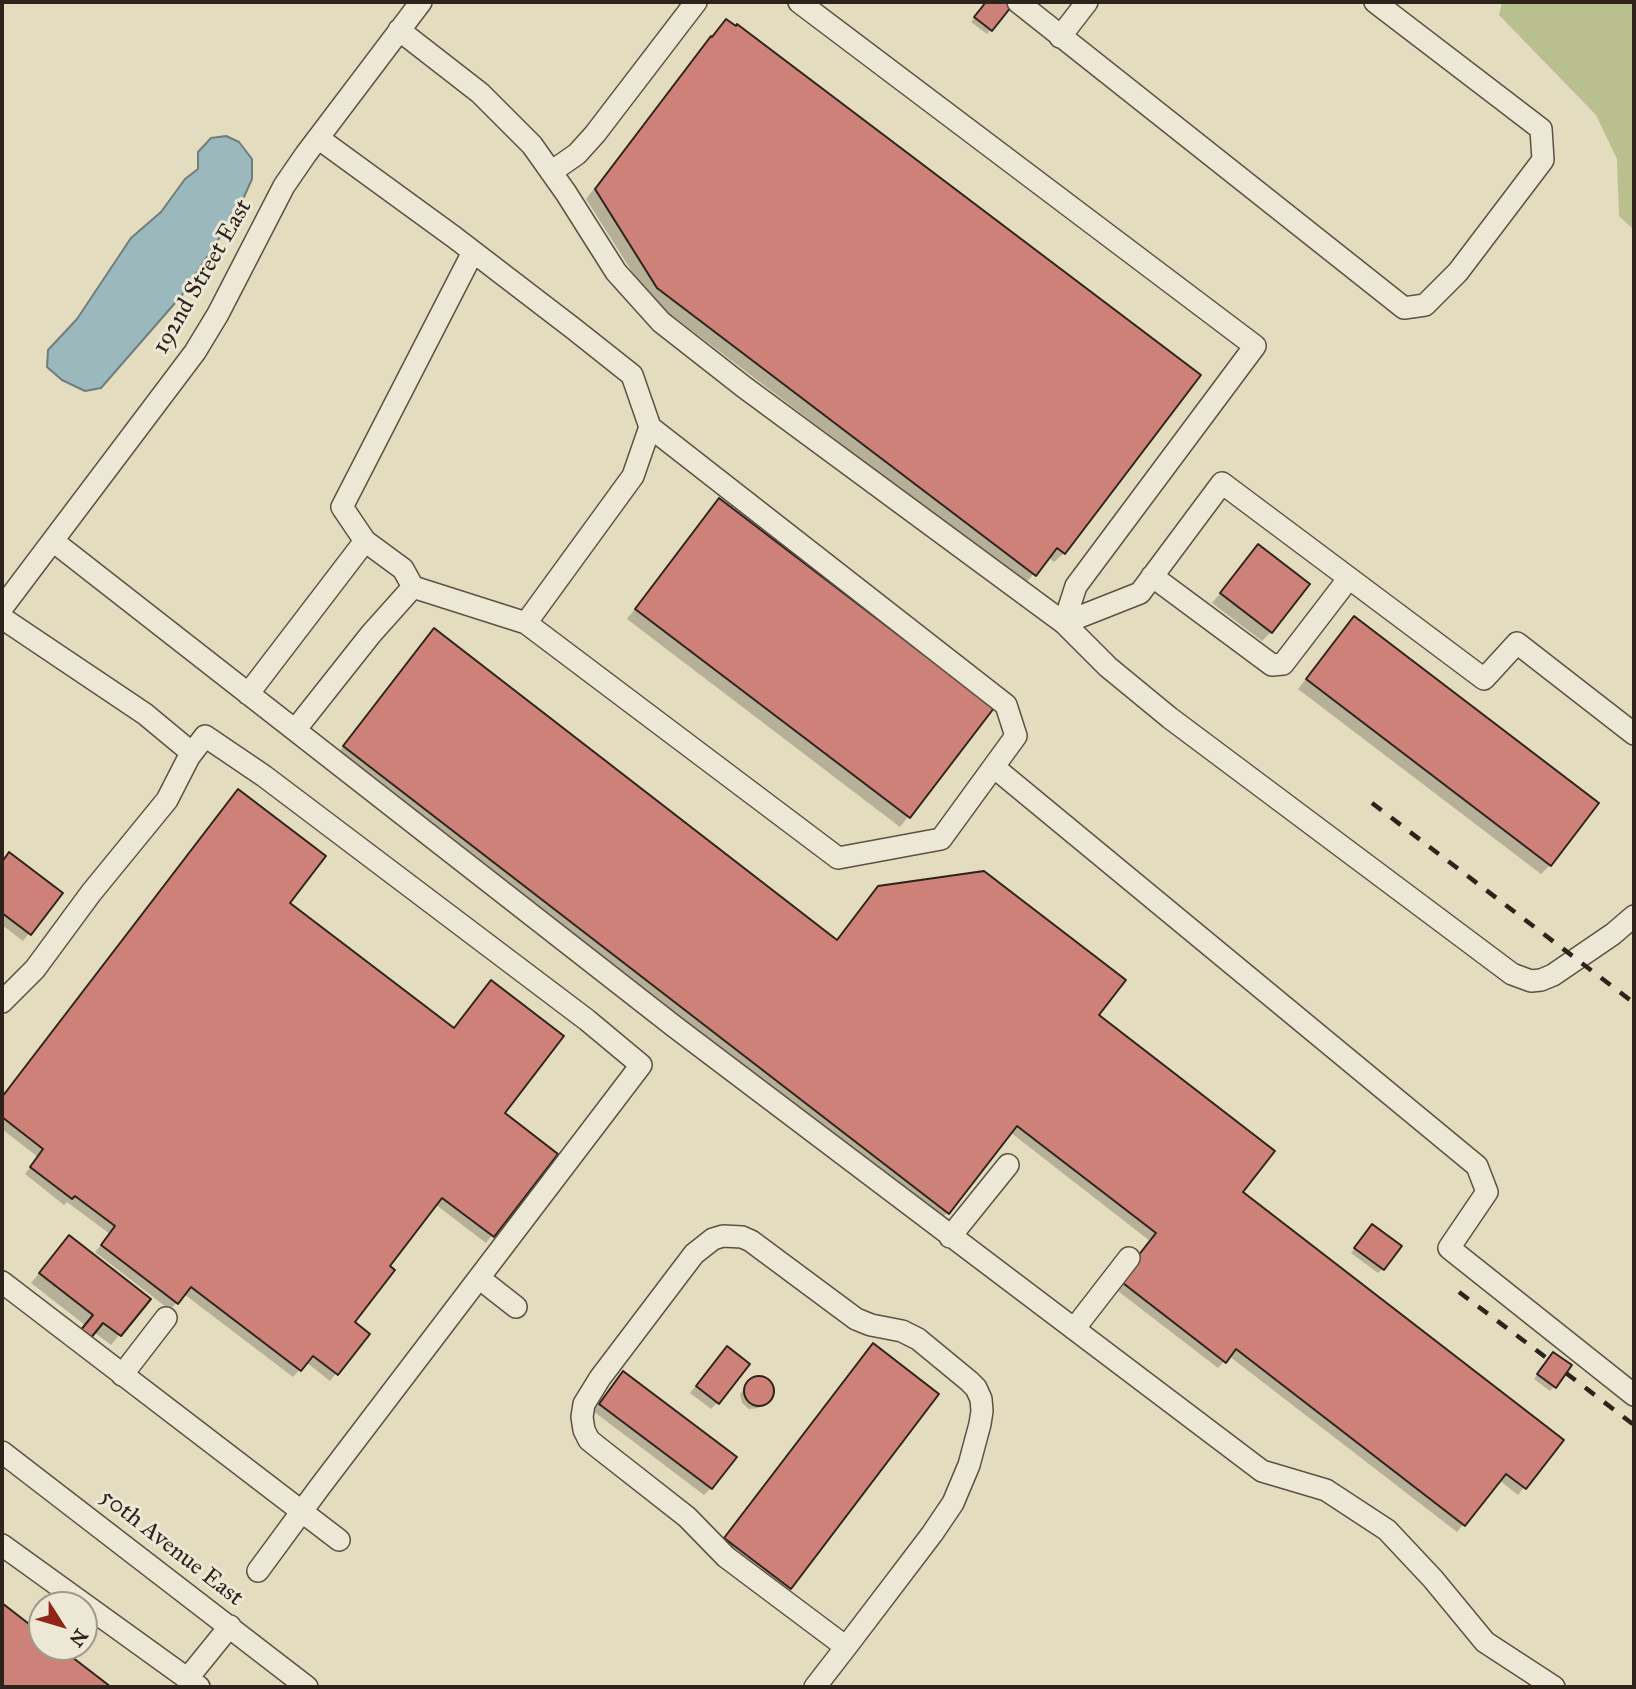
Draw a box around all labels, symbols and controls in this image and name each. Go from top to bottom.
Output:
street label: 192nd Street East [147,195,259,359]
street label: 50th Avenue East [94,1483,248,1613]
north arrow [28,1591,98,1661]
text: N [65,1624,93,1651]

